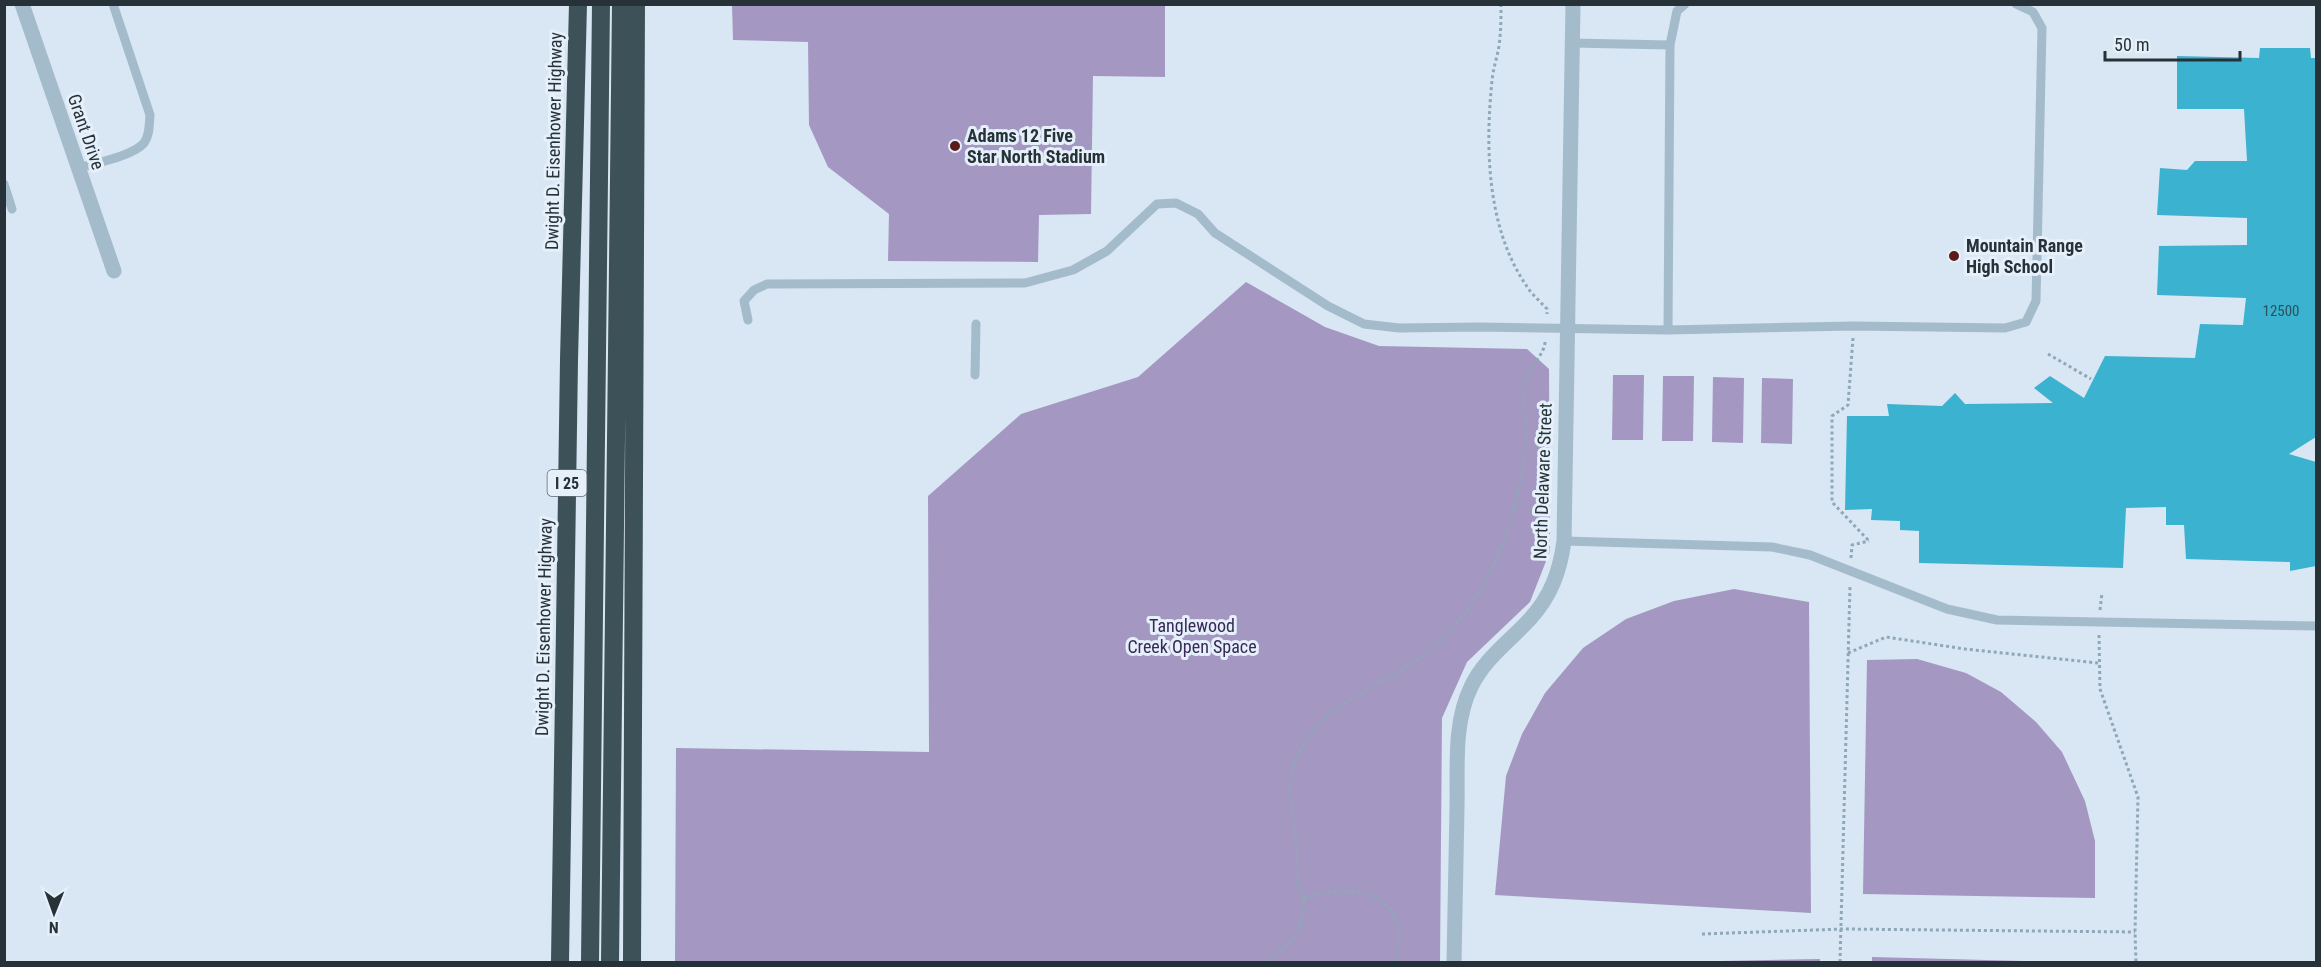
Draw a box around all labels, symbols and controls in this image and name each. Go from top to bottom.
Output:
scale bar [2105,24,2240,62]
street label: Dwight D. Eisenhower Highway [541,31,566,250]
text: 50 m [2114,34,2149,55]
street label: Grant Drive [64,91,109,172]
place label: Adams 12 Five Star North Stadium [967,125,1105,167]
marker: Adams 12 Five Star North Stadium [948,139,962,153]
place label: Mountain Range High School [1966,235,2083,277]
marker: Mountain Range High School [1947,249,1961,263]
house number: 12500 [2262,302,2300,320]
street label: North Delaware Street [1529,403,1556,559]
road number: I 25 [548,470,586,496]
street label: Dwight D. Eisenhower Highway [531,517,556,736]
park label: Tanglewood Creek Open Space [1127,615,1257,657]
north arrow [24,883,84,943]
text: N [49,918,59,937]

